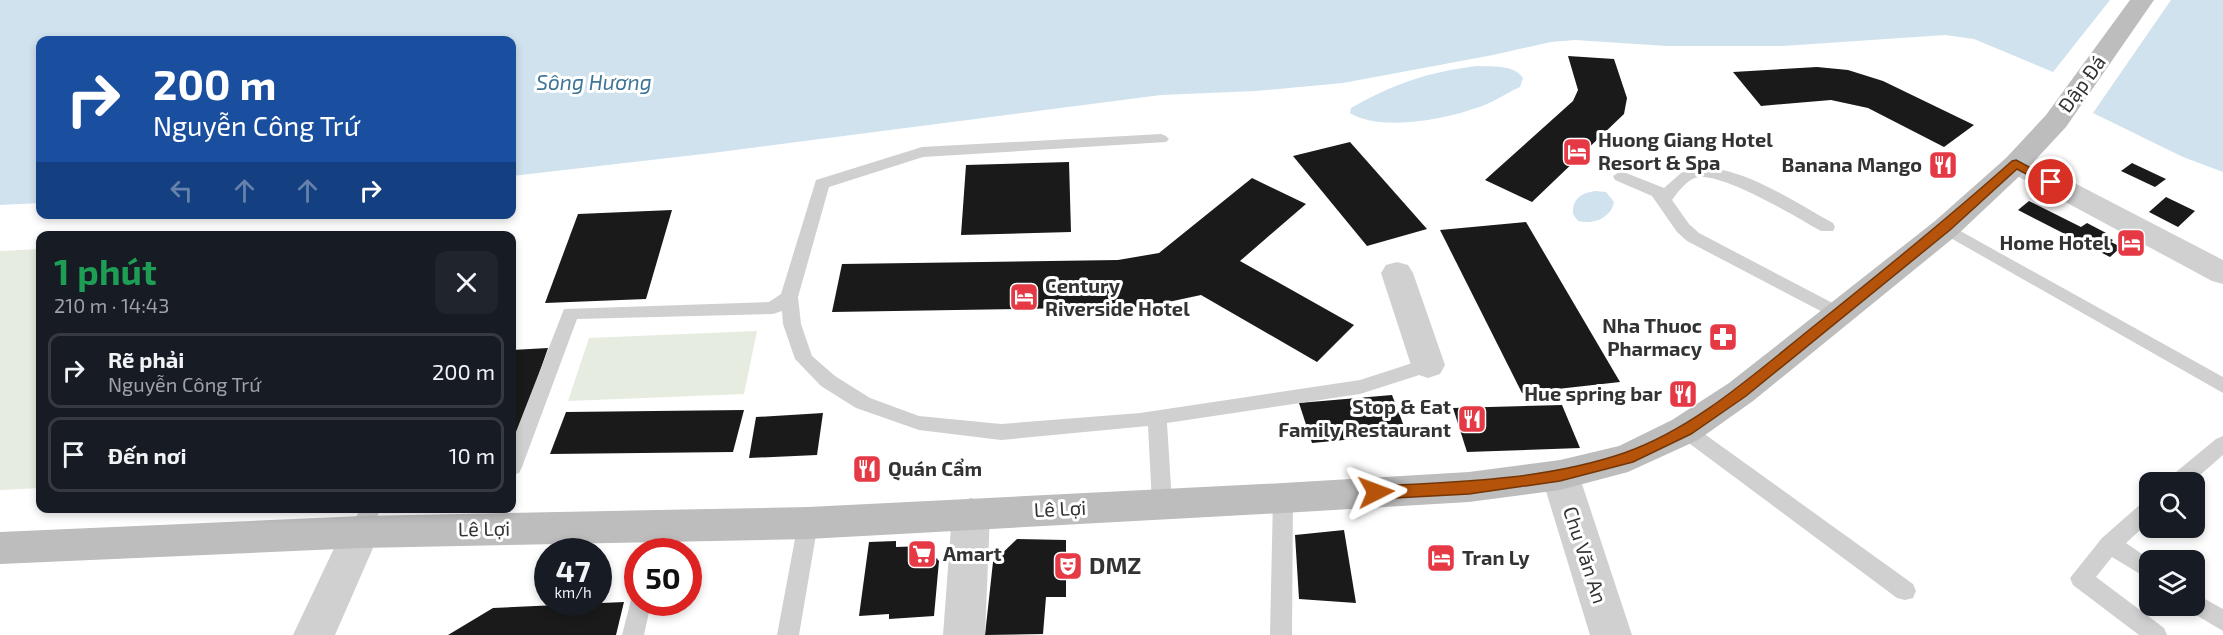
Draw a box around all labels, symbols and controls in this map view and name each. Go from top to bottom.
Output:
street label: Đập Đá [2052,50,2110,117]
text: 200 m [153,58,276,108]
icon: right [54,60,132,138]
water label: Sông Hương [536,69,652,94]
text: Nguyễn Công Trứ [153,109,360,141]
place label: Huong Giang Hotel Resort & Spa [1598,127,1773,174]
hotel icon: Huong Giang Hotel Resort & Spa [1561,136,1593,168]
restaurant icon: Banana Mango [1927,149,1959,181]
place label: Banana Mango [1782,152,1922,176]
pin [2025,156,2076,207]
icon: arrive [2034,165,2067,198]
icon: left [165,174,198,207]
icon: ahead [228,174,261,207]
icon: ahead [291,174,324,207]
icon: right [354,174,387,207]
hotel icon: Home Hotel [2115,227,2147,259]
place label: Home Hotel [2000,230,2110,254]
text: 1 phút [54,249,157,292]
button: close [435,251,498,314]
place label: Century Riverside Hotel [1045,273,1190,320]
hotel icon: Century Riverside Hotel [1008,281,1040,313]
text: 210 m · 14:43 [54,293,169,317]
place label: Nha Thuoc Pharmacy [1602,313,1703,361]
pharmacy icon: Nha Thuoc Pharmacy [1707,321,1739,353]
text: Rẽ phải [108,346,184,372]
icon: right [57,354,90,387]
text: 200 m [432,358,495,384]
text: Nguyễn Công Trứ [108,372,261,396]
restaurant icon: Hue spring bar [1667,378,1699,410]
place label: Hue spring bar [1524,381,1662,405]
place label: Stop & Eat Family Restaurant [1278,394,1451,442]
restaurant icon: Stop & Eat Family Restaurant [1456,403,1488,435]
icon: arrive [57,438,90,471]
text: Đến nơi [108,442,186,468]
text: 10 m [449,442,495,468]
restaurant icon: Quán Cẩm [851,453,883,485]
place label: Quán Cẩm [888,456,982,481]
position arrow [1344,460,1408,524]
map controls [2139,472,2205,616]
button: search [2139,472,2205,538]
street label: Lê Lợi [1033,495,1087,521]
street label: Chu Văn An [1559,503,1613,606]
street label: Lê Lợi [458,516,510,540]
speed limit sign: 50 [624,538,702,616]
supermarket icon: Amart [906,538,938,570]
place label: Amart [943,541,1002,565]
hotel icon: Tran Ly [1425,542,1457,574]
place label: Tran Ly [1462,545,1530,570]
theatre icon: DMZ [1052,550,1084,582]
place label: DMZ [1089,550,1141,579]
button: layers [2139,550,2205,616]
text: 47 [556,552,590,588]
text: km/h [554,583,592,601]

